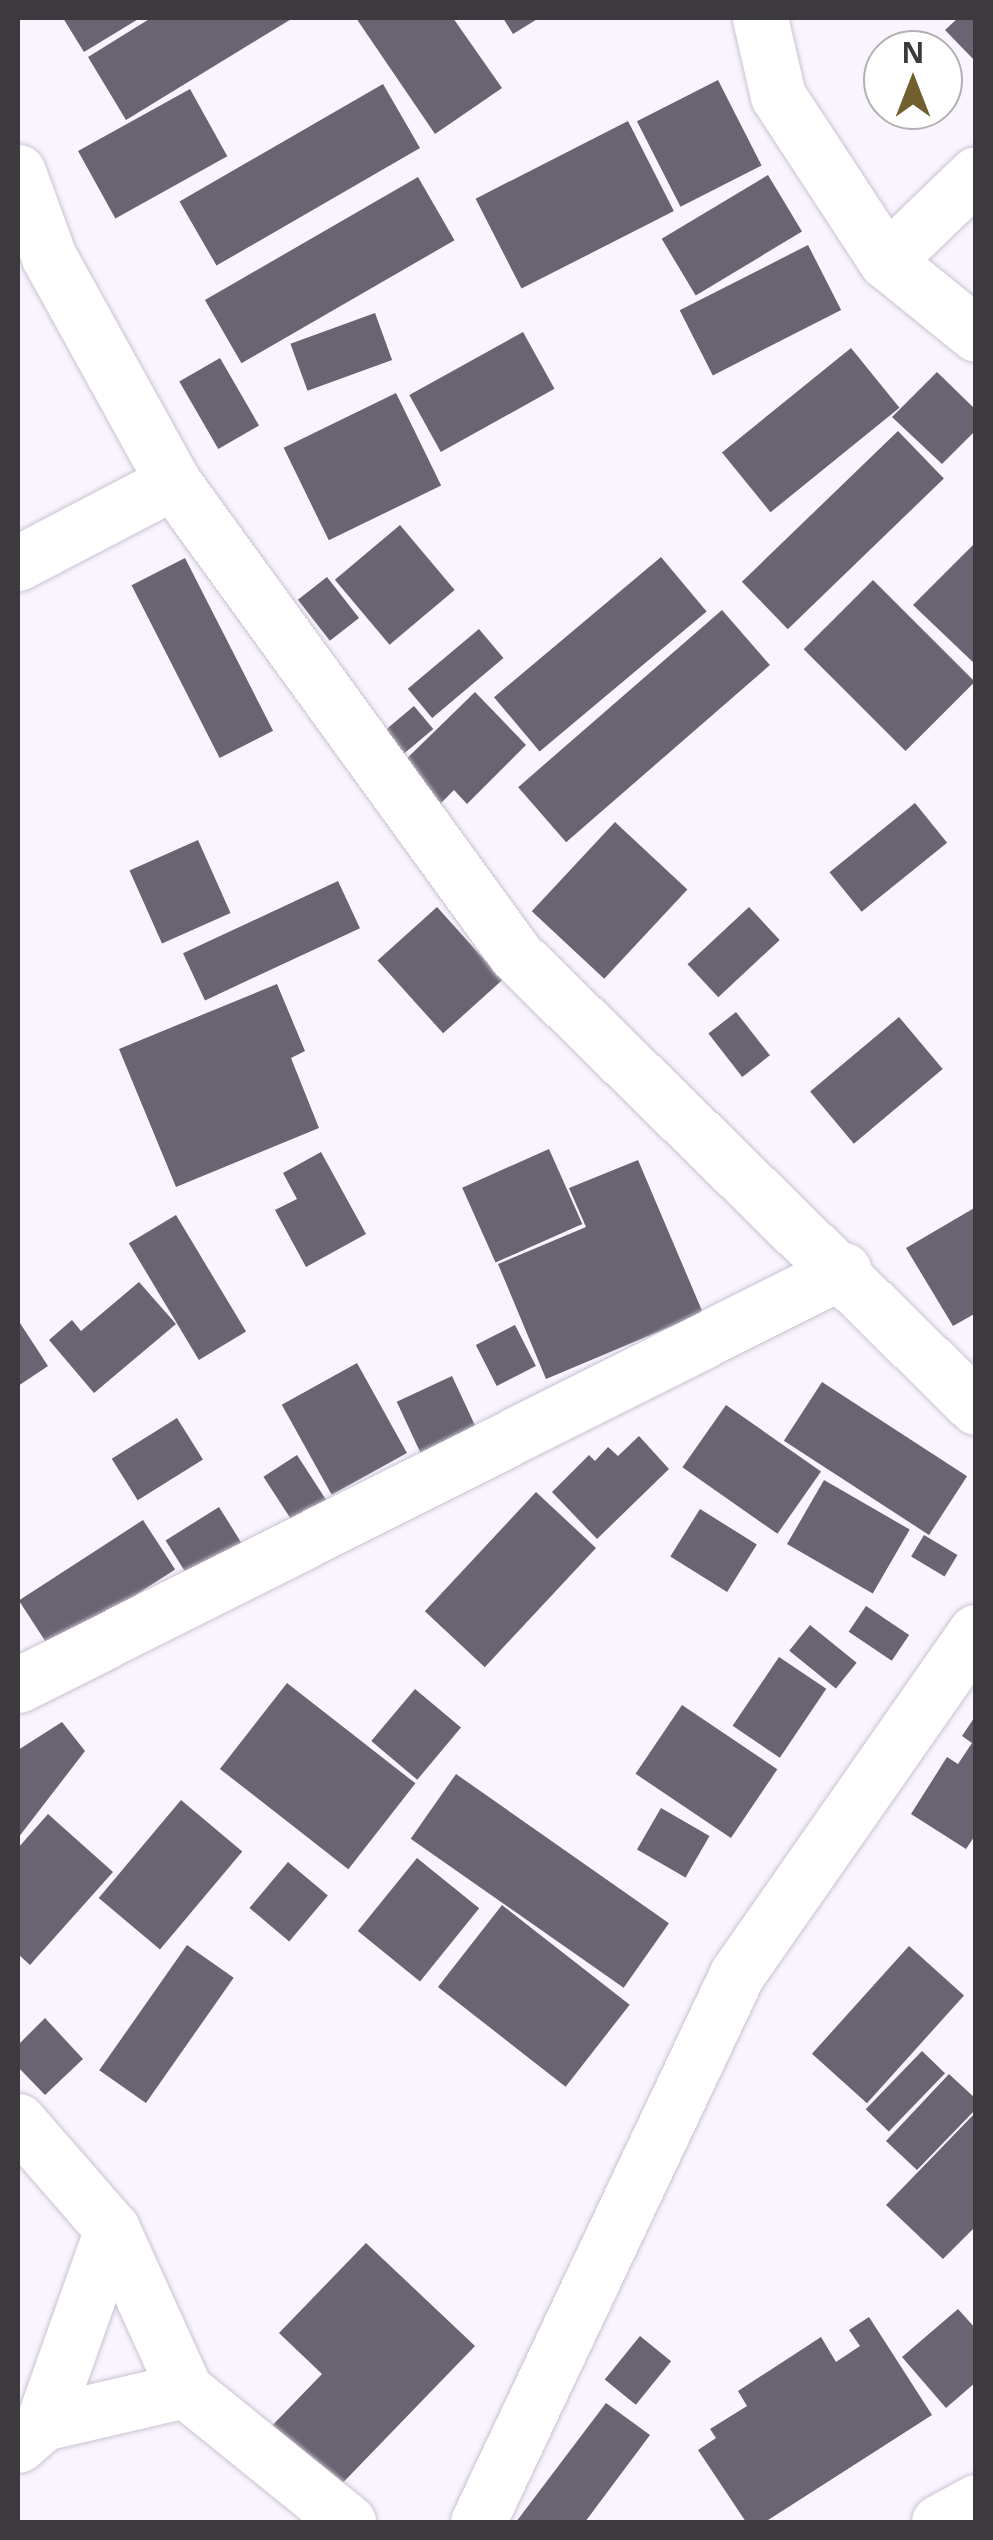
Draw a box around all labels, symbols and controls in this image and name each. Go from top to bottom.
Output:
north arrow [863,30,963,130]
text: N [902,33,924,71]

